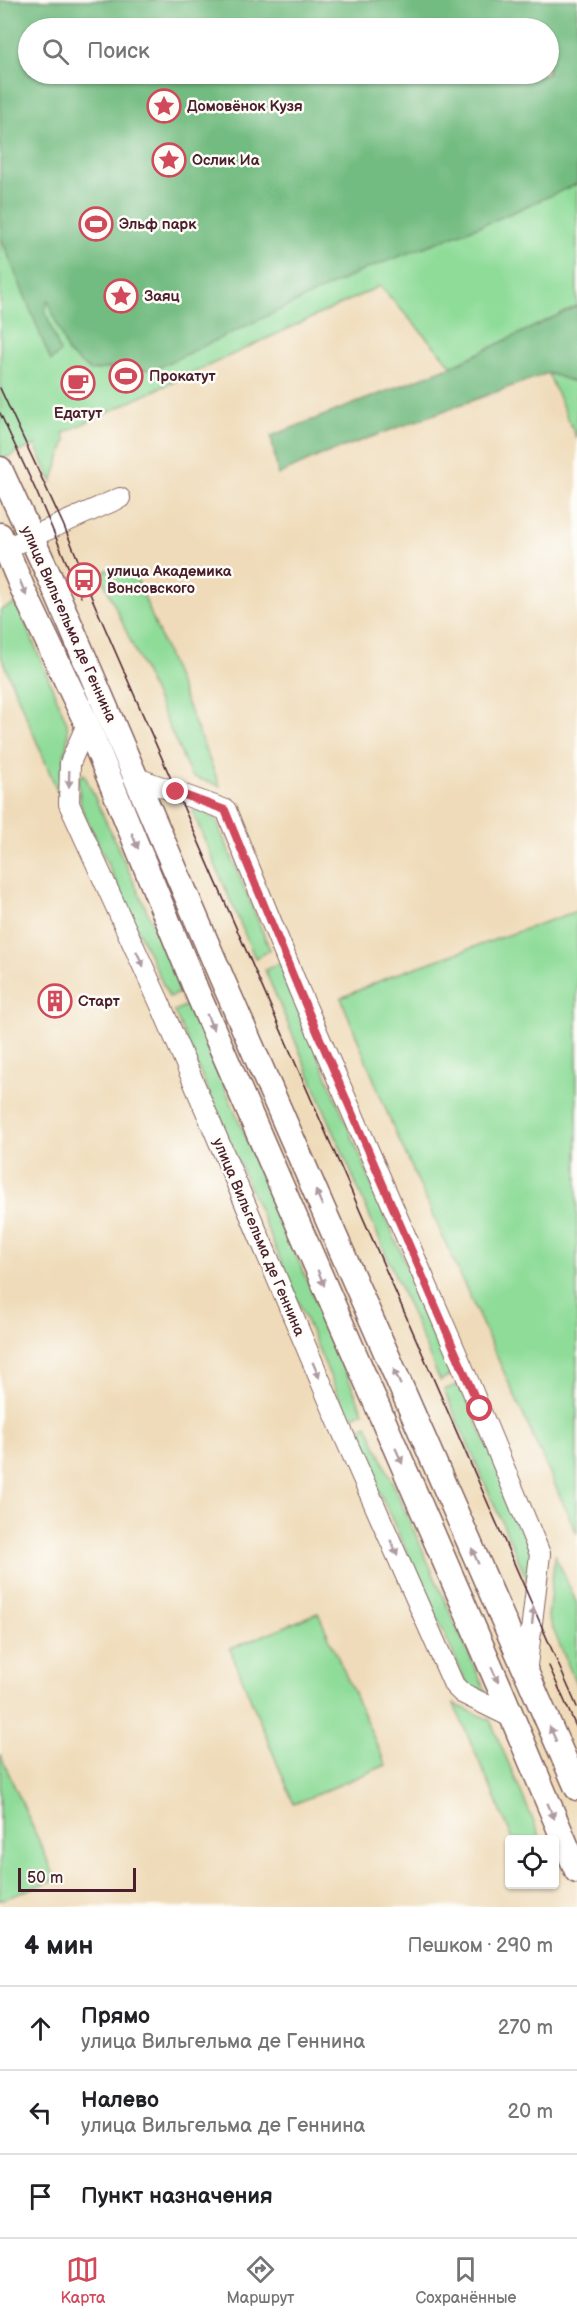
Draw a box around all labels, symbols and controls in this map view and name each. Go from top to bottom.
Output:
search box [18,18,559,84]
icon: search [39,35,72,68]
text: Поиск [87,38,150,65]
place icon: Домовёнок Кузя [146,88,182,124]
place label: Домовёнок Кузя [187,97,303,116]
place icon: Ослик Иа [151,142,187,178]
place label: Ослик Иа [192,151,260,170]
sports icon: Эльф парк [78,206,114,242]
place label: Эльф парк [119,215,197,234]
place icon: Заяц [103,278,139,314]
place label: Заяц [144,287,180,306]
sports icon: Прокатут [108,358,144,394]
cafe icon: Едатут [60,365,96,401]
place label: Прокатут [149,367,217,386]
place label: Едатут [54,404,103,423]
street label: улица Вильгельма де Геннина [16,523,121,726]
bus stop icon: улица Академика Вонсовского [66,562,102,598]
place label: улица Академика Вонсовского [107,562,232,598]
one-way arrow [18,580,28,598]
one-way arrow [65,770,74,789]
route end [162,778,188,804]
one-way arrow [130,833,140,851]
one-way arrow [135,950,144,967]
building icon: Старт [37,983,73,1019]
place label: Старт [78,992,121,1011]
one-way arrow [205,1013,214,1030]
street label: улица Вильгельма де Геннина [208,1135,309,1339]
one-way arrow [314,1190,323,1207]
one-way arrow [316,1269,326,1287]
one-way arrow [311,1361,320,1378]
one-way arrow [393,1368,402,1385]
route start [466,1395,492,1421]
one-way arrow [394,1448,403,1465]
one-way arrow [390,1539,400,1557]
one-way arrow [470,1546,480,1564]
one-way arrow [528,1606,537,1625]
one-way arrow [490,1666,500,1684]
one-way arrow [548,1725,558,1743]
one-way arrow [546,1802,556,1820]
map controls [505,1835,559,1889]
button: locate [505,1835,559,1889]
scale bar [18,1865,136,1892]
text: 50 m [27,1869,63,1888]
text: 4 мин [24,1931,93,1962]
text: Пешком · 290 m [407,1934,553,1958]
text: Прямо [81,2003,150,2030]
icon: ahead [24,2012,57,2045]
text: 270 m [498,2016,553,2040]
text: улица Вильгельма де Геннина [81,2030,365,2054]
text: Налево [81,2087,159,2114]
icon: left [24,2096,57,2129]
text: 20 m [508,2100,553,2124]
text: улица Вильгельма де Геннина [81,2114,365,2138]
icon: arrive [24,2180,57,2213]
text: Пункт назначения [81,2183,273,2210]
tab: Карта [60,2253,106,2308]
tab: Маршрут [226,2253,294,2308]
tab: Сохранённые [415,2253,517,2308]

